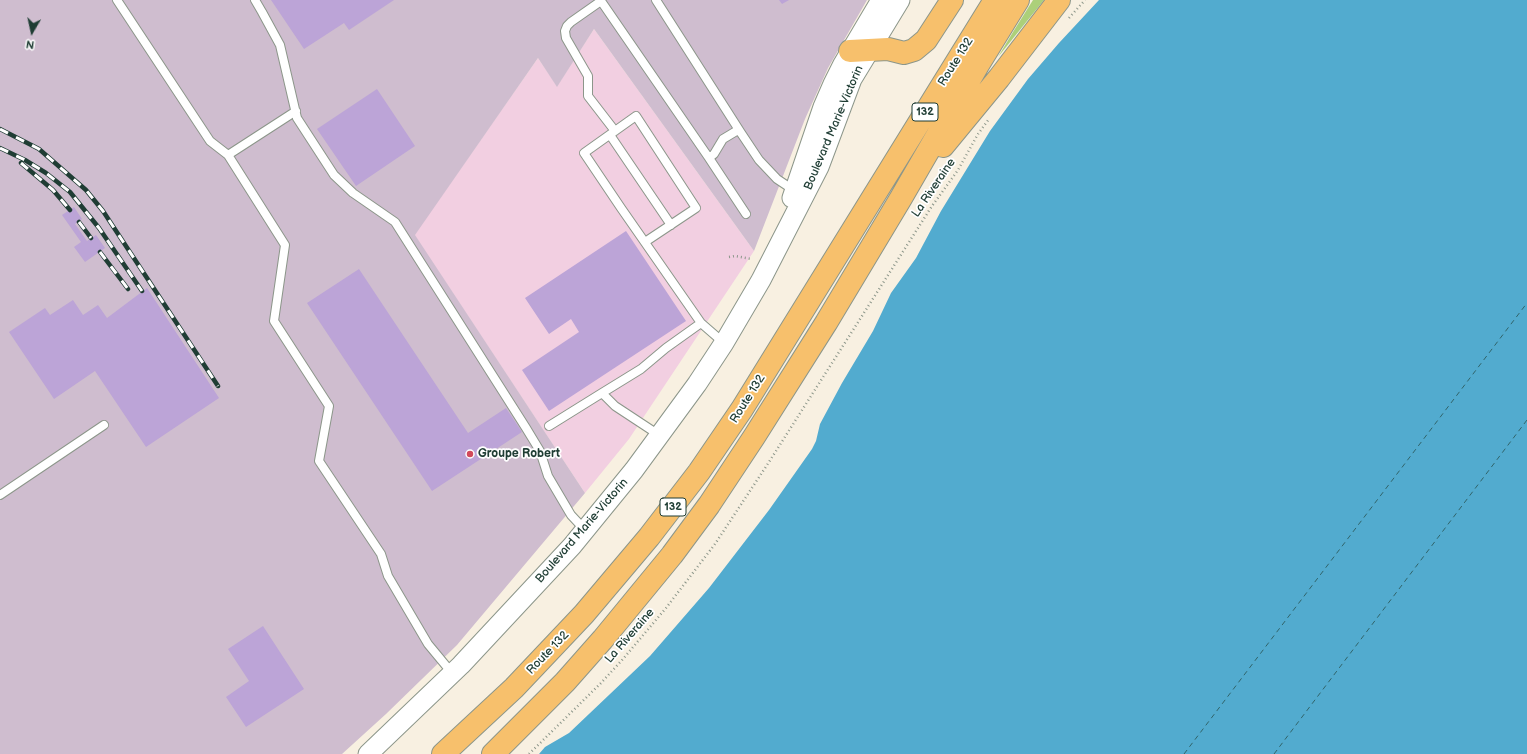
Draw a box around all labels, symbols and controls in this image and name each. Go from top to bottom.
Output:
north arrow [12,12,52,52]
street label: Route 132 [935,35,977,89]
text: N [25,37,35,51]
street label: Boulevard Marie-Victorin [801,64,867,192]
road number: 132 [912,103,938,121]
street label: La Riveraine [909,156,959,220]
street label: Route 132 [727,372,769,426]
place label: Groupe Robert [478,447,560,461]
marker: Groupe Robert [465,449,475,459]
street label: Boulevard Marie-Victorin [533,476,631,586]
road number: 132 [660,498,686,516]
street label: La Riveraine [602,606,658,666]
street label: Route 132 [524,628,572,678]

